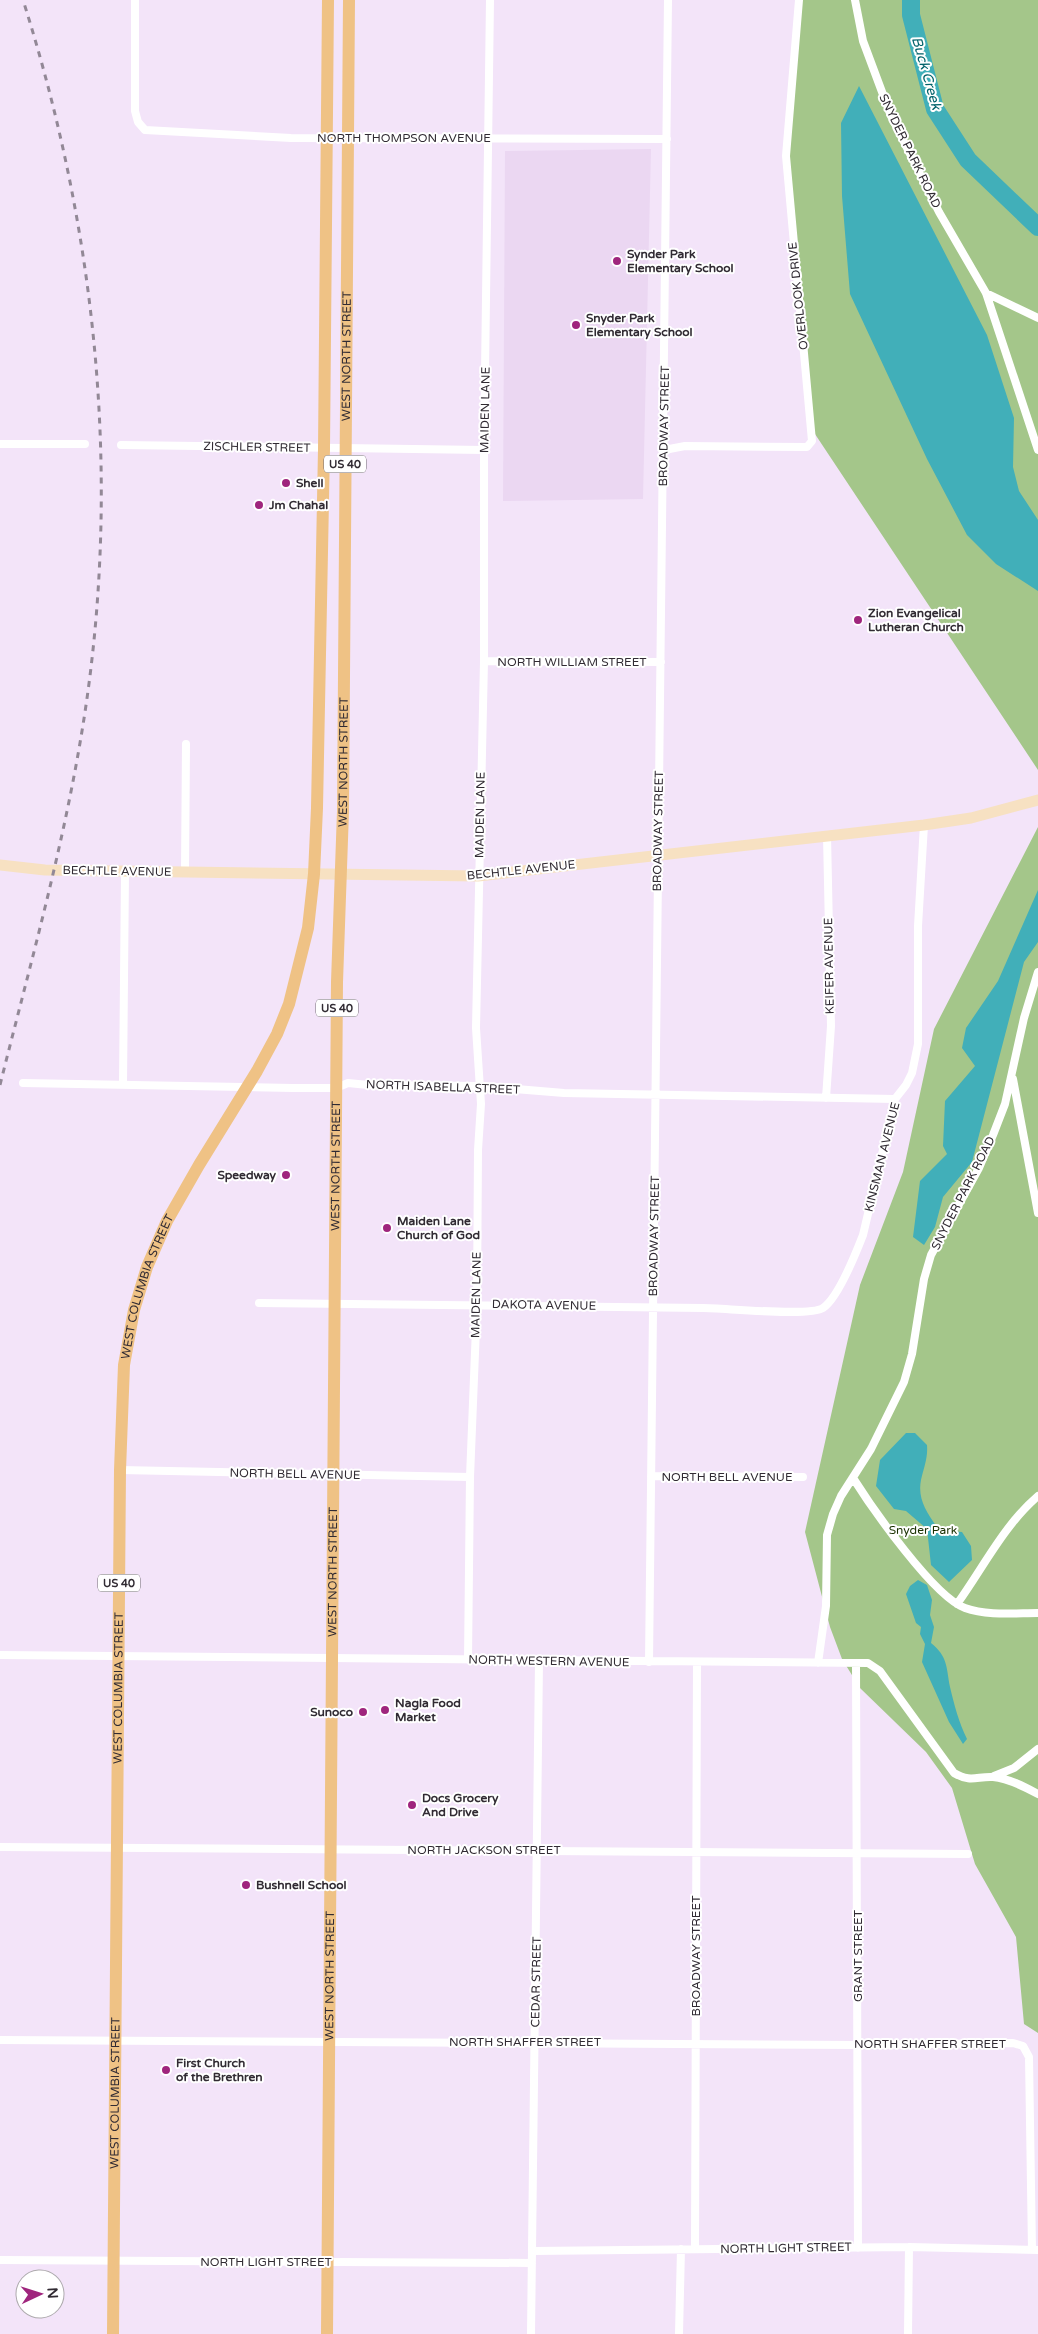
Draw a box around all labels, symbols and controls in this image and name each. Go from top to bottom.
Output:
water label: Buck Creek [908,35,945,113]
street label: SNYDER PARK ROAD [876,92,944,210]
street label: NORTH THOMPSON AVENUE [317,131,491,145]
street label: OVERLOOK DRIVE [785,241,811,351]
place label: Synder Park Elementary School [627,247,734,276]
marker: Synder Park Elementary School [611,255,623,267]
street label: WEST NORTH STREET [339,290,354,421]
place label: Snyder Park Elementary School [586,311,693,340]
marker: Snyder Park Elementary School [570,319,582,331]
street label: BROADWAY STREET [656,365,672,487]
street label: MAIDEN LANE [477,366,493,453]
street label: ZISCHLER STREET [203,439,312,455]
road number: US 40 [324,456,366,472]
place label: Shell [296,476,323,490]
marker: Shell [280,477,292,489]
place label: Jm Chahal [268,498,328,512]
marker: Jm Chahal [253,499,265,511]
place label: Zion Evangelical Lutheran Church [868,606,964,634]
marker: Zion Evangelical Lutheran Church [852,614,864,626]
street label: NORTH WILLIAM STREET [497,655,647,669]
street label: WEST NORTH STREET [335,696,351,827]
street label: BROADWAY STREET [650,770,666,892]
street label: MAIDEN LANE [472,771,488,858]
street label: BECHTLE AVENUE [466,857,576,883]
street label: BECHTLE AVENUE [62,863,172,879]
street label: KEIFER AVENUE [821,917,837,1014]
road number: US 40 [316,1000,358,1016]
street label: NORTH ISABELLA STREET [366,1077,521,1097]
street label: WEST NORTH STREET [328,1100,343,1231]
street label: KINSMAN AVENUE [862,1100,902,1213]
street label: SNYDER PARK ROAD [928,1134,998,1252]
place label: Speedway [217,1168,277,1183]
marker: Speedway [280,1169,292,1181]
street label: BROADWAY STREET [646,1175,662,1297]
street label: WEST COLUMBIA STREET [118,1211,177,1360]
place label: Maiden Lane Church of God [397,1214,480,1242]
marker: Maiden Lane Church of God [381,1222,393,1234]
street label: MAIDEN LANE [468,1251,484,1338]
street label: DAKOTA AVENUE [492,1297,597,1313]
street label: NORTH BELL AVENUE [229,1466,361,1482]
street label: NORTH BELL AVENUE [661,1470,793,1484]
street label: WEST NORTH STREET [325,1506,340,1637]
park label: Snyder Park [889,1523,958,1537]
road number: US 40 [98,1575,140,1592]
street label: WEST COLUMBIA STREET [111,1611,126,1764]
street label: NORTH WESTERN AVENUE [468,1653,630,1669]
place label: Nagla Food Market [395,1696,461,1724]
marker: Nagla Food Market [379,1704,391,1716]
place label: Sunoco [310,1705,353,1719]
marker: Sunoco [357,1706,369,1718]
place label: Docs Grocery And Drive [422,1791,499,1819]
marker: Docs Grocery And Drive [406,1799,418,1811]
street label: NORTH JACKSON STREET [407,1843,561,1857]
place label: Bushnell School [256,1878,346,1892]
marker: Bushnell School [240,1879,252,1891]
street label: BROADWAY STREET [689,1895,703,2016]
street label: GRANT STREET [851,1909,865,2002]
street label: WEST NORTH STREET [322,1910,337,2041]
street label: CEDAR STREET [528,1936,544,2028]
street label: WEST COLUMBIA STREET [107,2016,123,2169]
street label: NORTH SHAFFER STREET [449,2035,602,2049]
street label: NORTH SHAFFER STREET [854,2037,1007,2051]
place label: First Church of the Brethren [176,2056,263,2084]
marker: First Church of the Brethren [160,2064,172,2076]
street label: NORTH LIGHT STREET [720,2240,853,2256]
street label: NORTH LIGHT STREET [200,2255,333,2269]
north arrow [15,2269,65,2319]
text: N [44,2287,61,2299]

